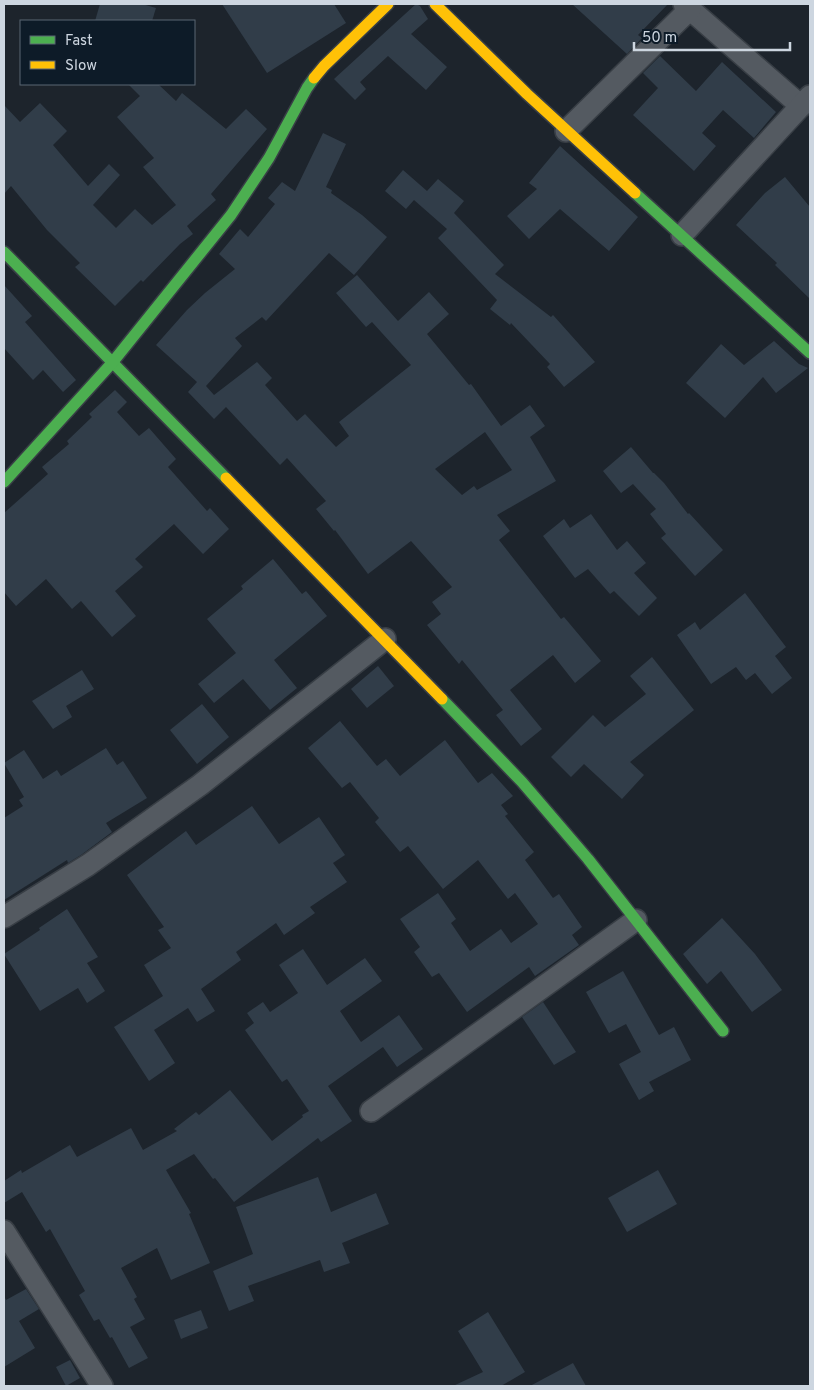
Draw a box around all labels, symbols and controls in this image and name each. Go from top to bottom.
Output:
legend [20,20,195,85]
scale bar [634,20,790,52]
text: 50 m [642,29,677,48]
text: Fast [65,32,93,51]
text: Slow [65,57,97,76]

